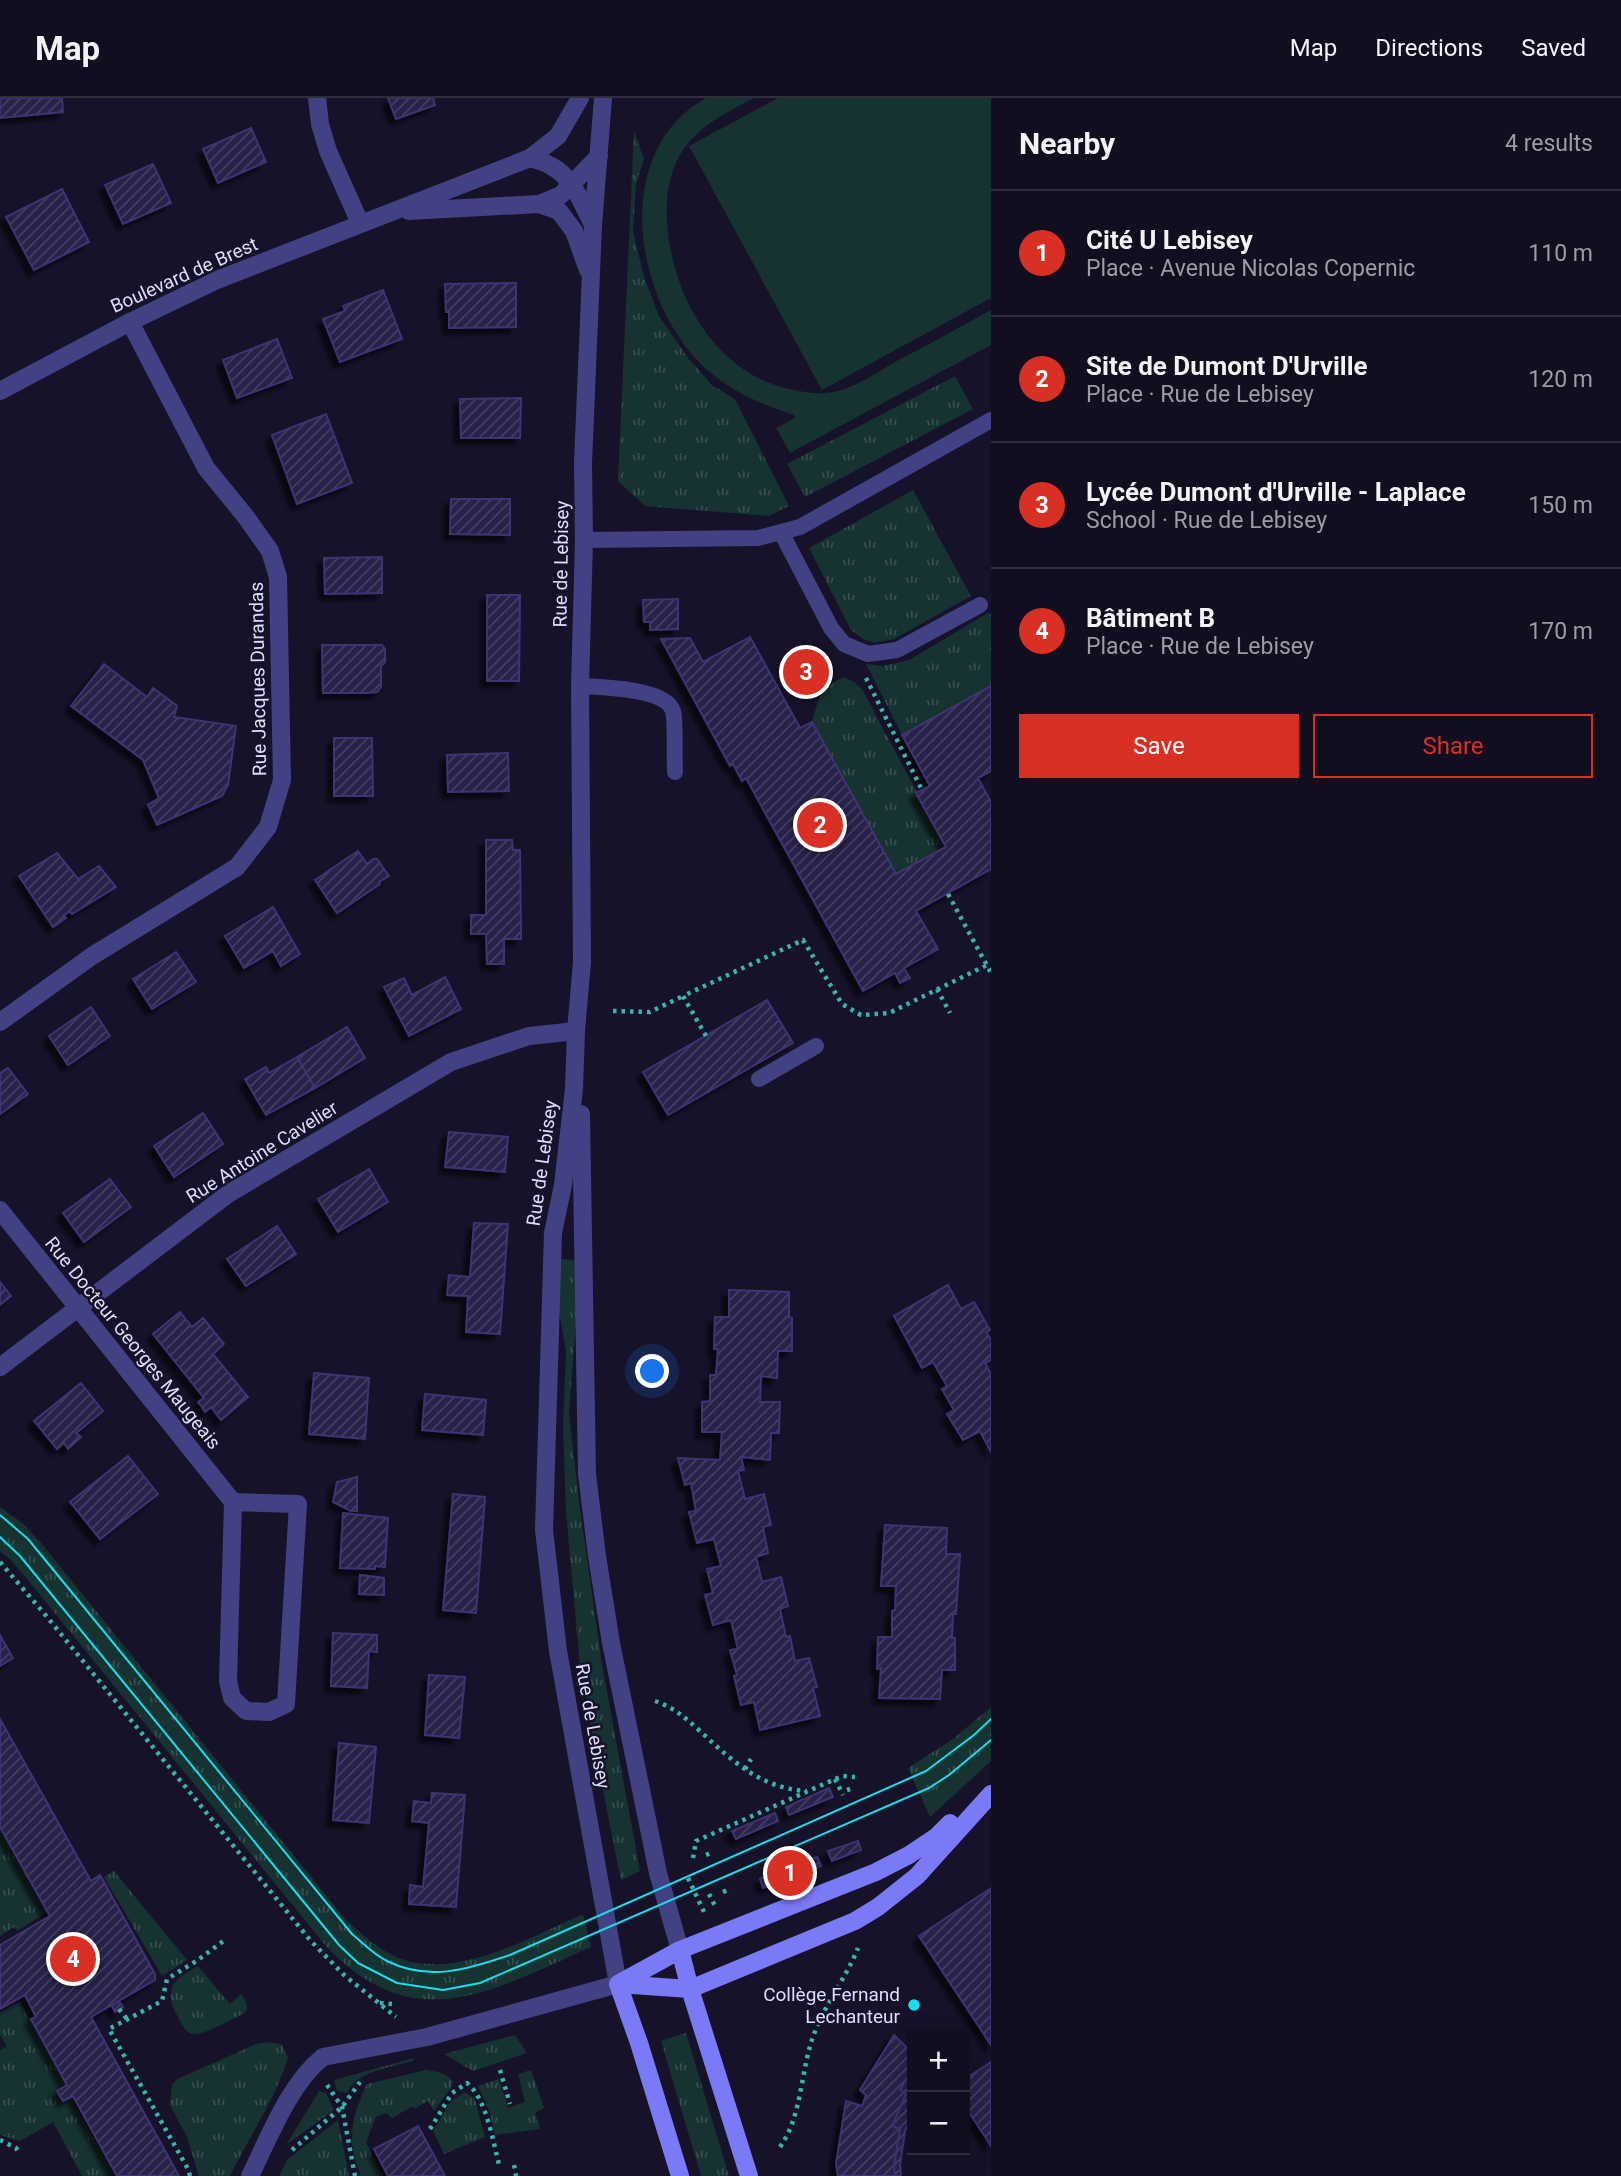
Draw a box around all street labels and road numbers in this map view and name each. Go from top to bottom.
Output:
street label: Boulevard de Brest [107,232,261,318]
street label: Rue de Lebisey [548,500,574,628]
street label: Rue Jacques Durandas [245,582,271,776]
street label: Rue Antoine Cavelier [182,1096,342,1208]
street label: Rue de Lebisey [522,1099,562,1227]
street label: Rue Docteur Georges Maugeais [40,1232,226,1454]
street label: Rue de Lebisey [571,1662,615,1790]

